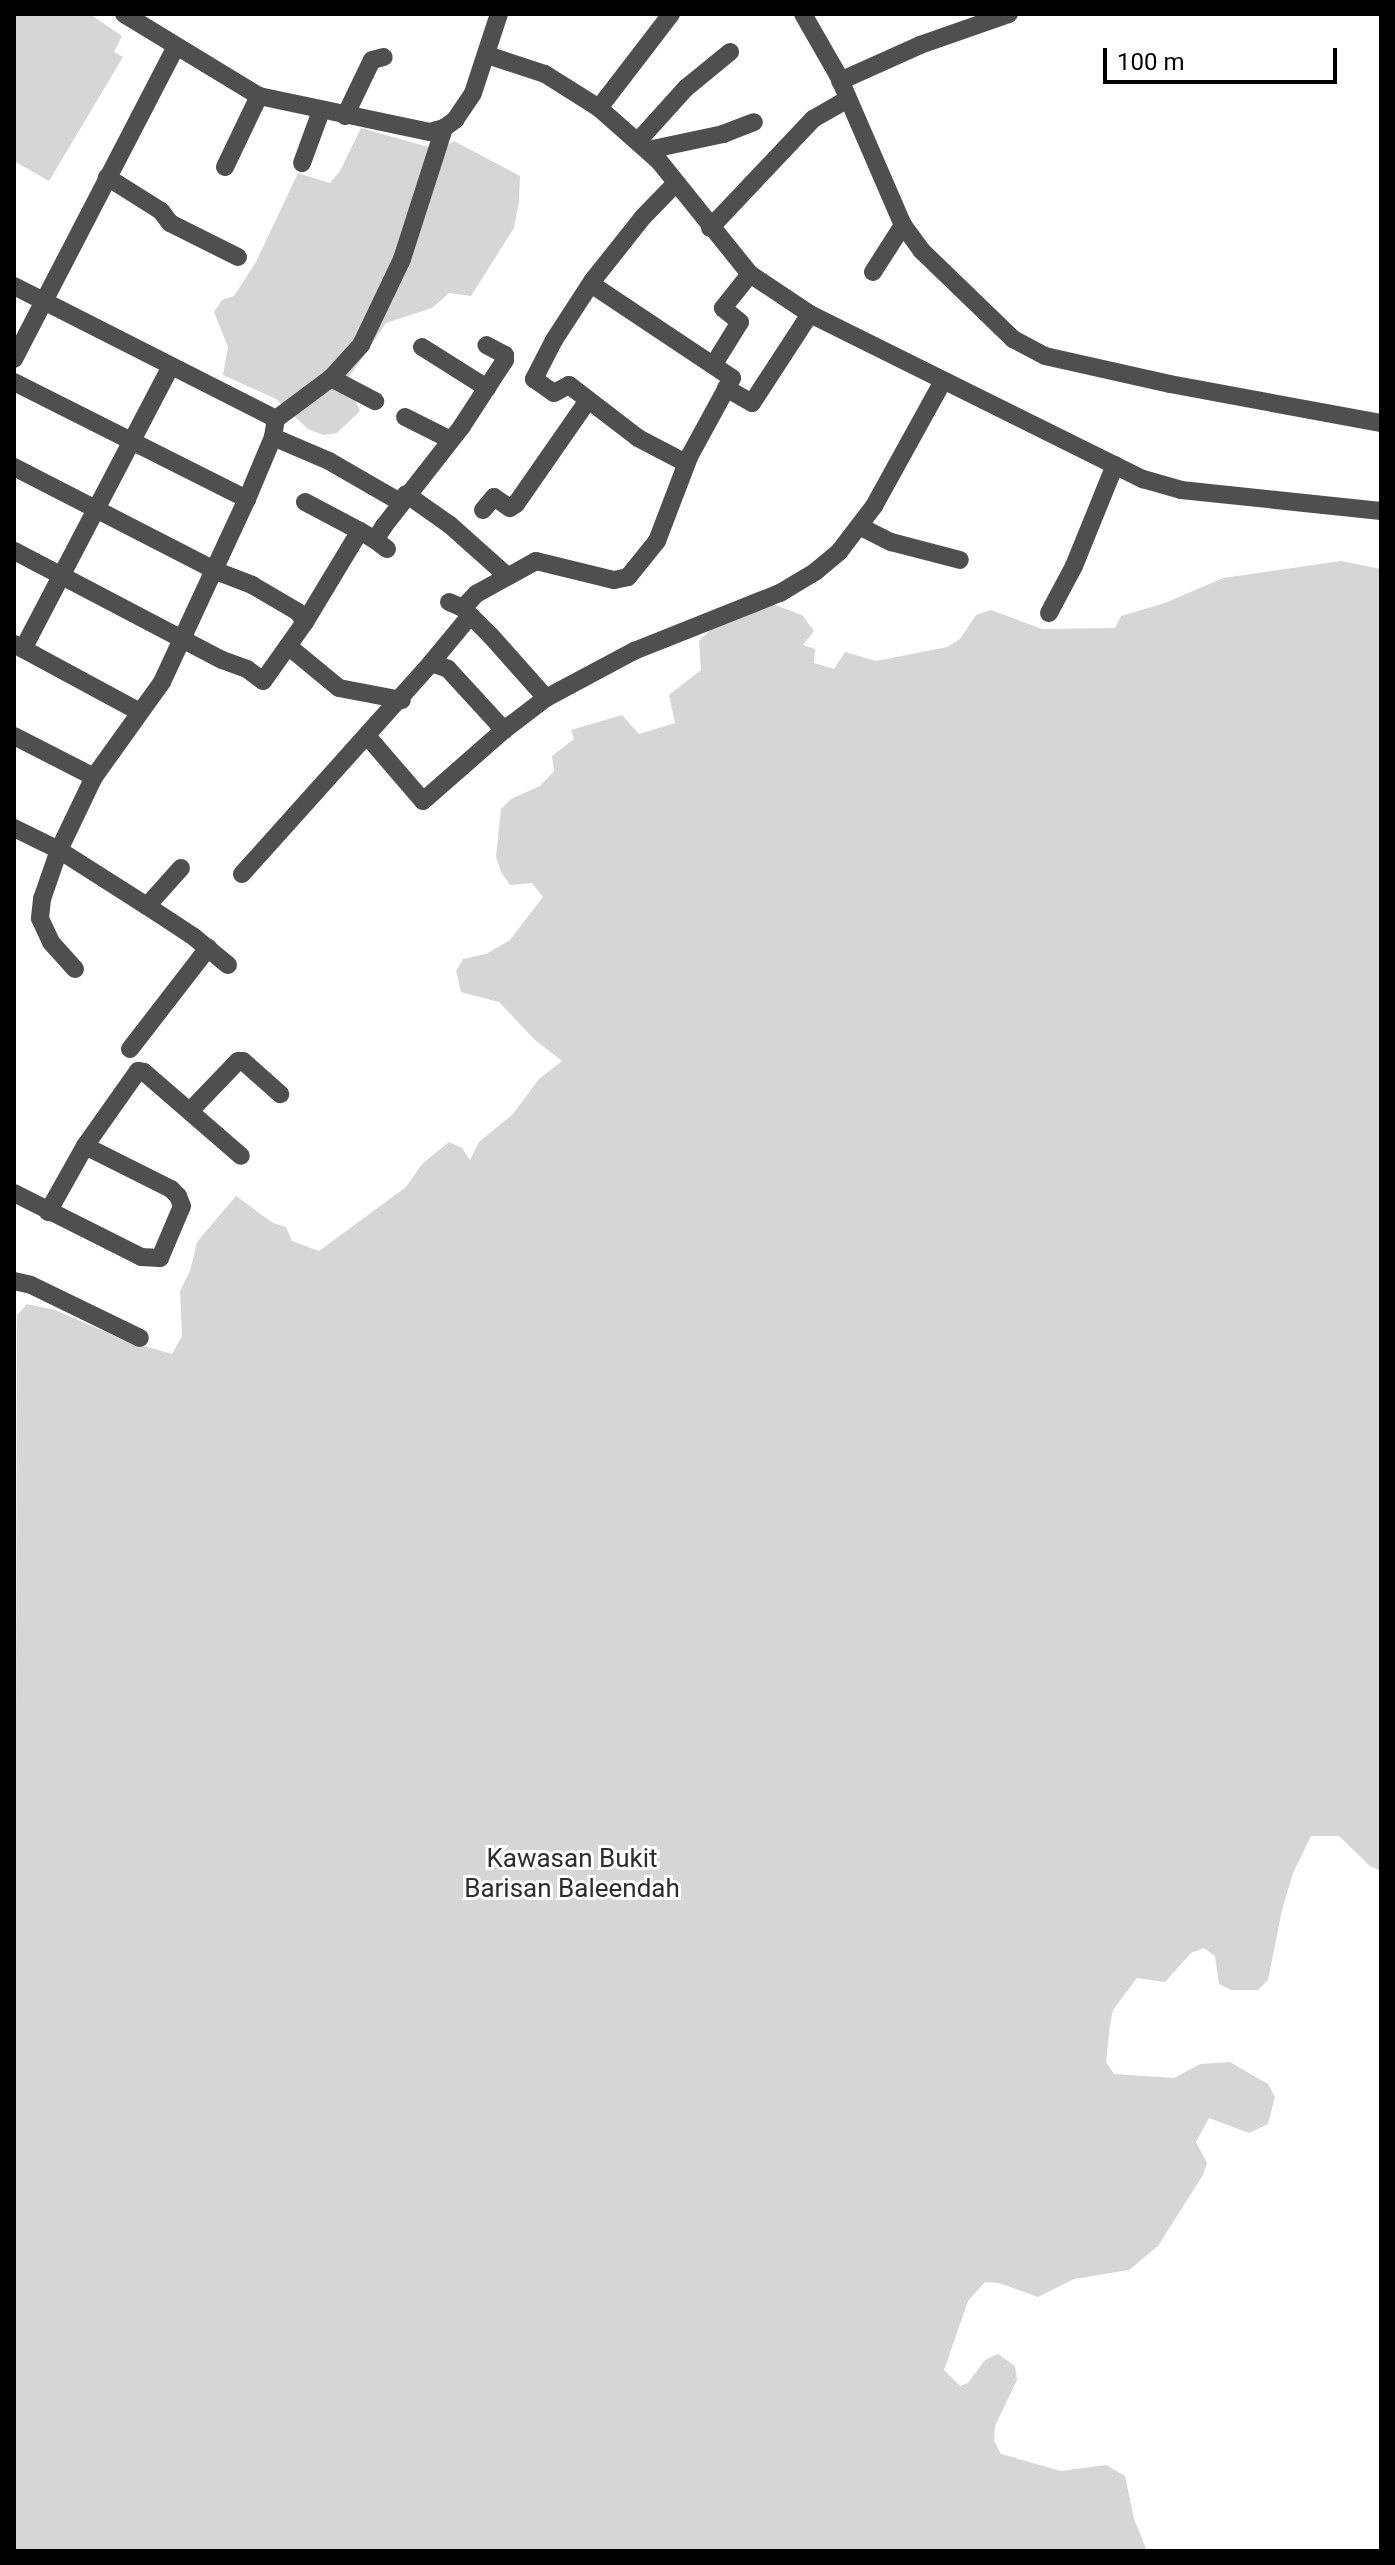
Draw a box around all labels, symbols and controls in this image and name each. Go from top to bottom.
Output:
scale bar [1107,32,1341,82]
text: 100 m [1117,48,1184,76]
park label: Kawasan Bukit Barisan Baleendah [464,1843,680,1904]

